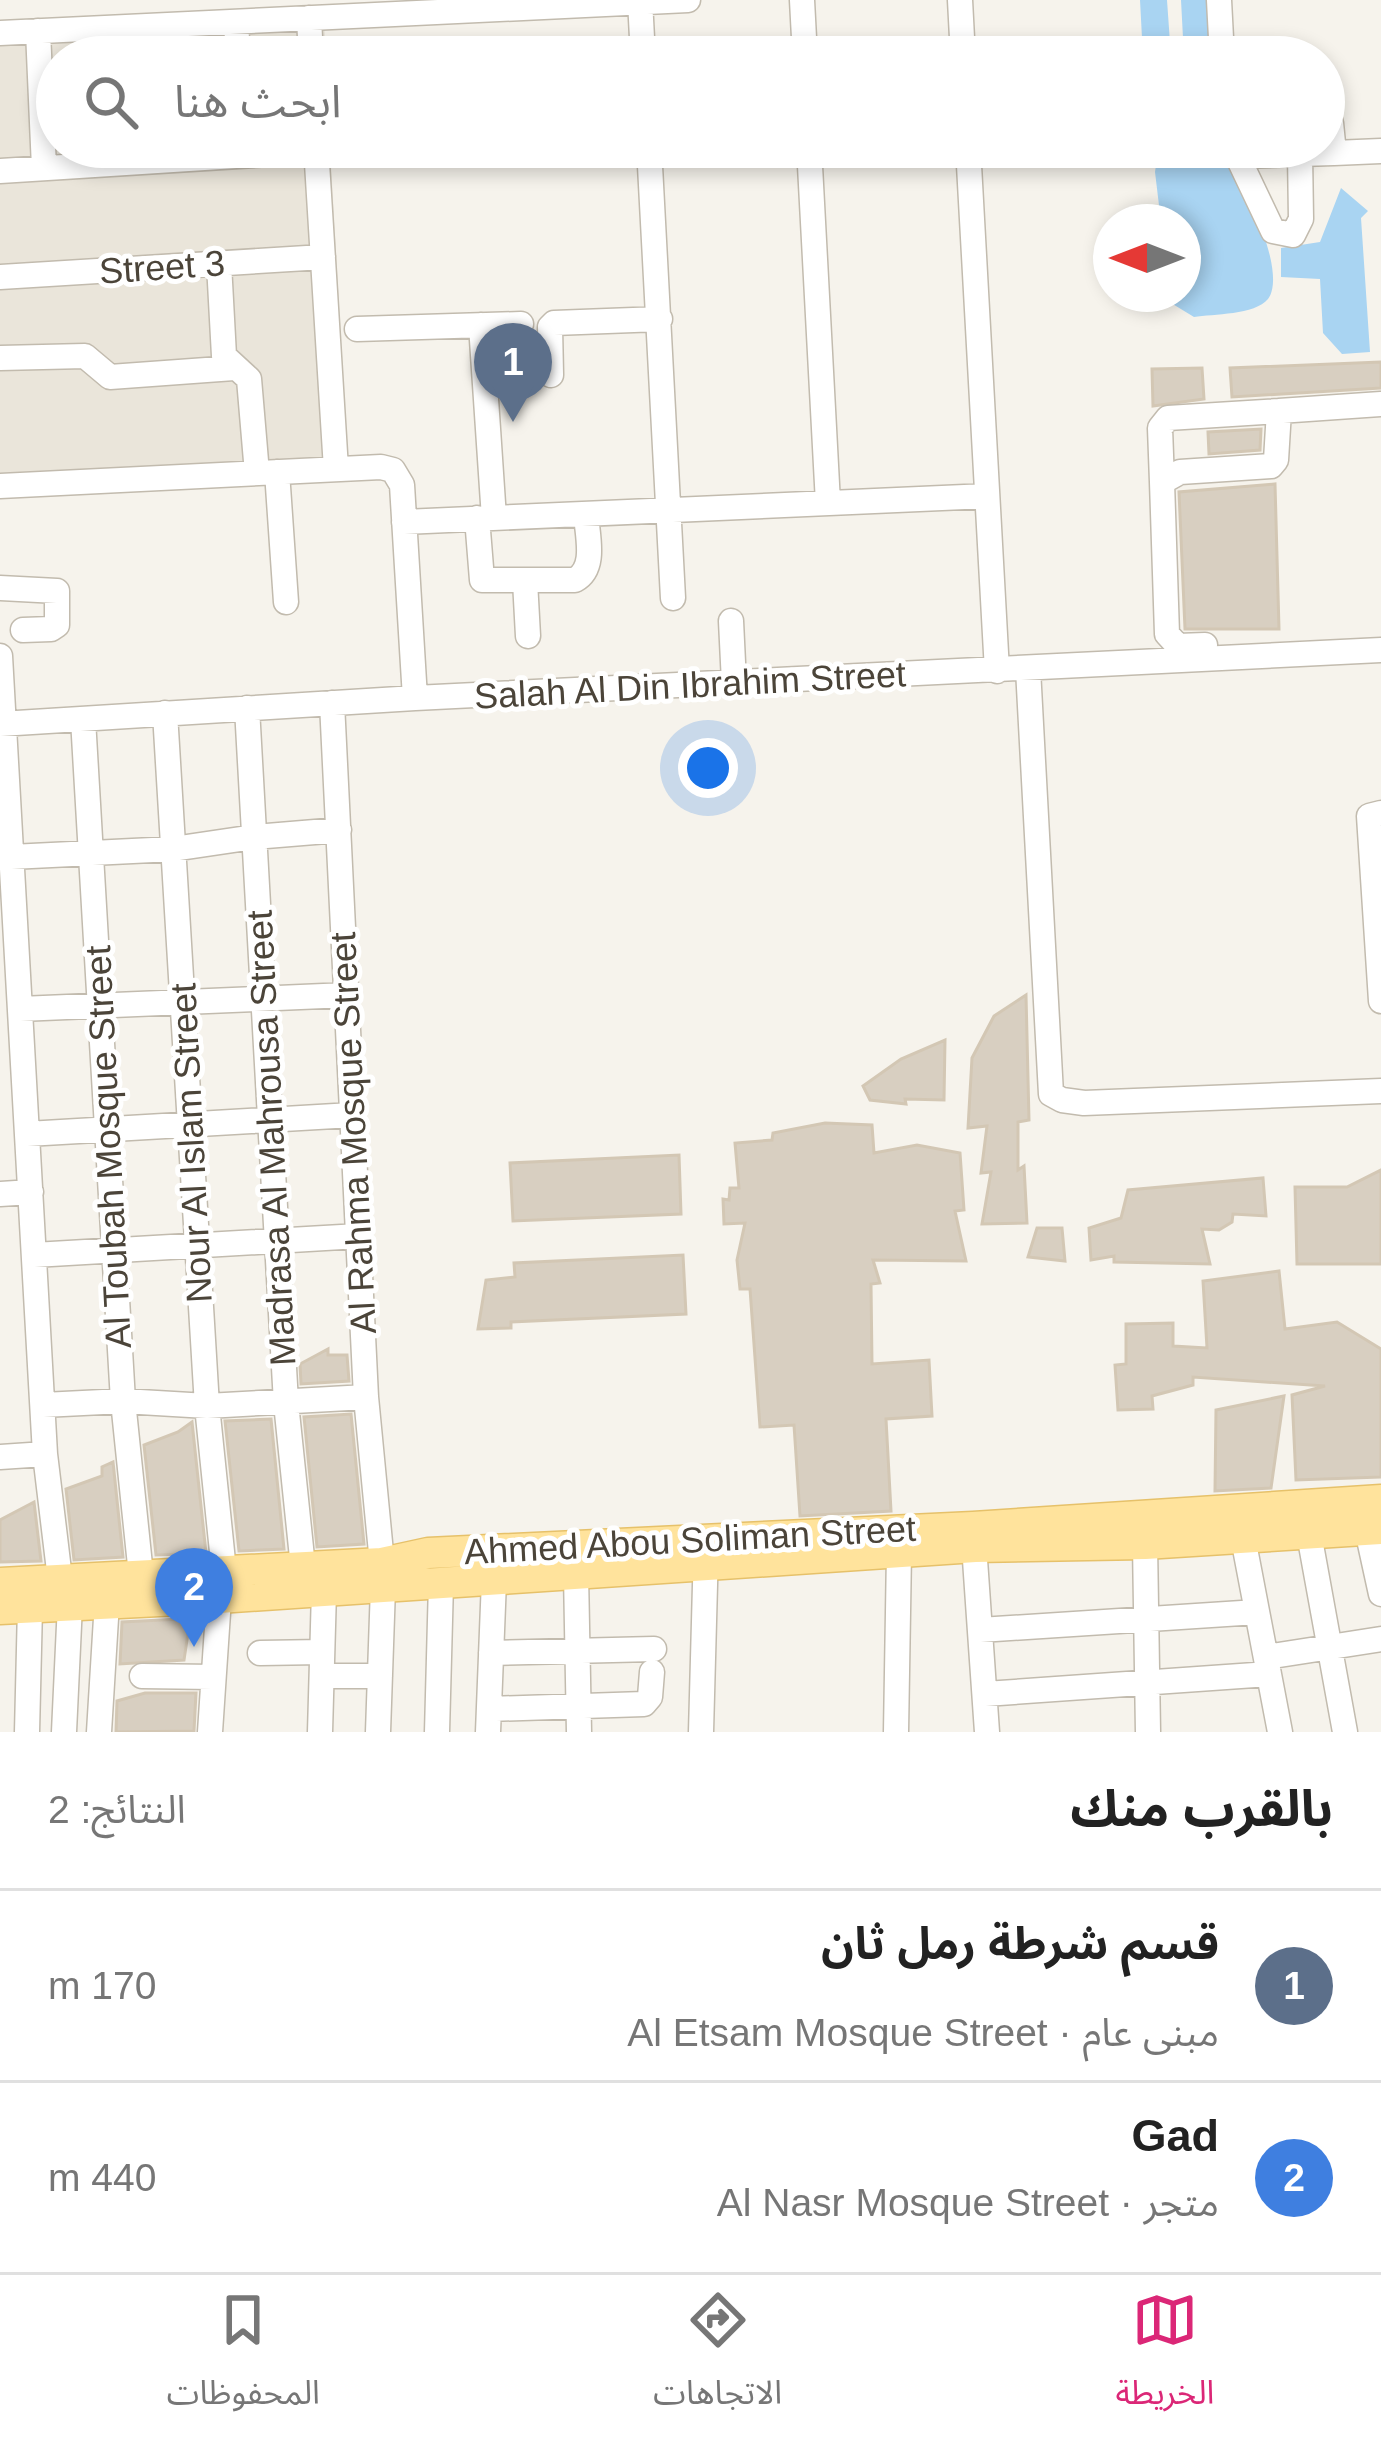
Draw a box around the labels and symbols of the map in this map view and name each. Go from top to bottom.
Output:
north arrow [1093,204,1201,312]
street label: Street 3 [98,242,226,292]
pin: 1 [474,323,552,422]
street label: Salah Al Din Ibrahim Street [473,653,907,717]
your location [678,738,738,798]
street label: Madrasa Al Mahrousa Street [239,909,303,1367]
street label: Al Rahma Mosque Street [322,931,384,1335]
street label: Al Toubah Mosque Street [77,944,139,1350]
street label: Nour Al Islam Street [162,982,220,1304]
street label: Ahmed Abou Soliman Street [463,1508,917,1572]
pin: 2 [155,1548,233,1647]

